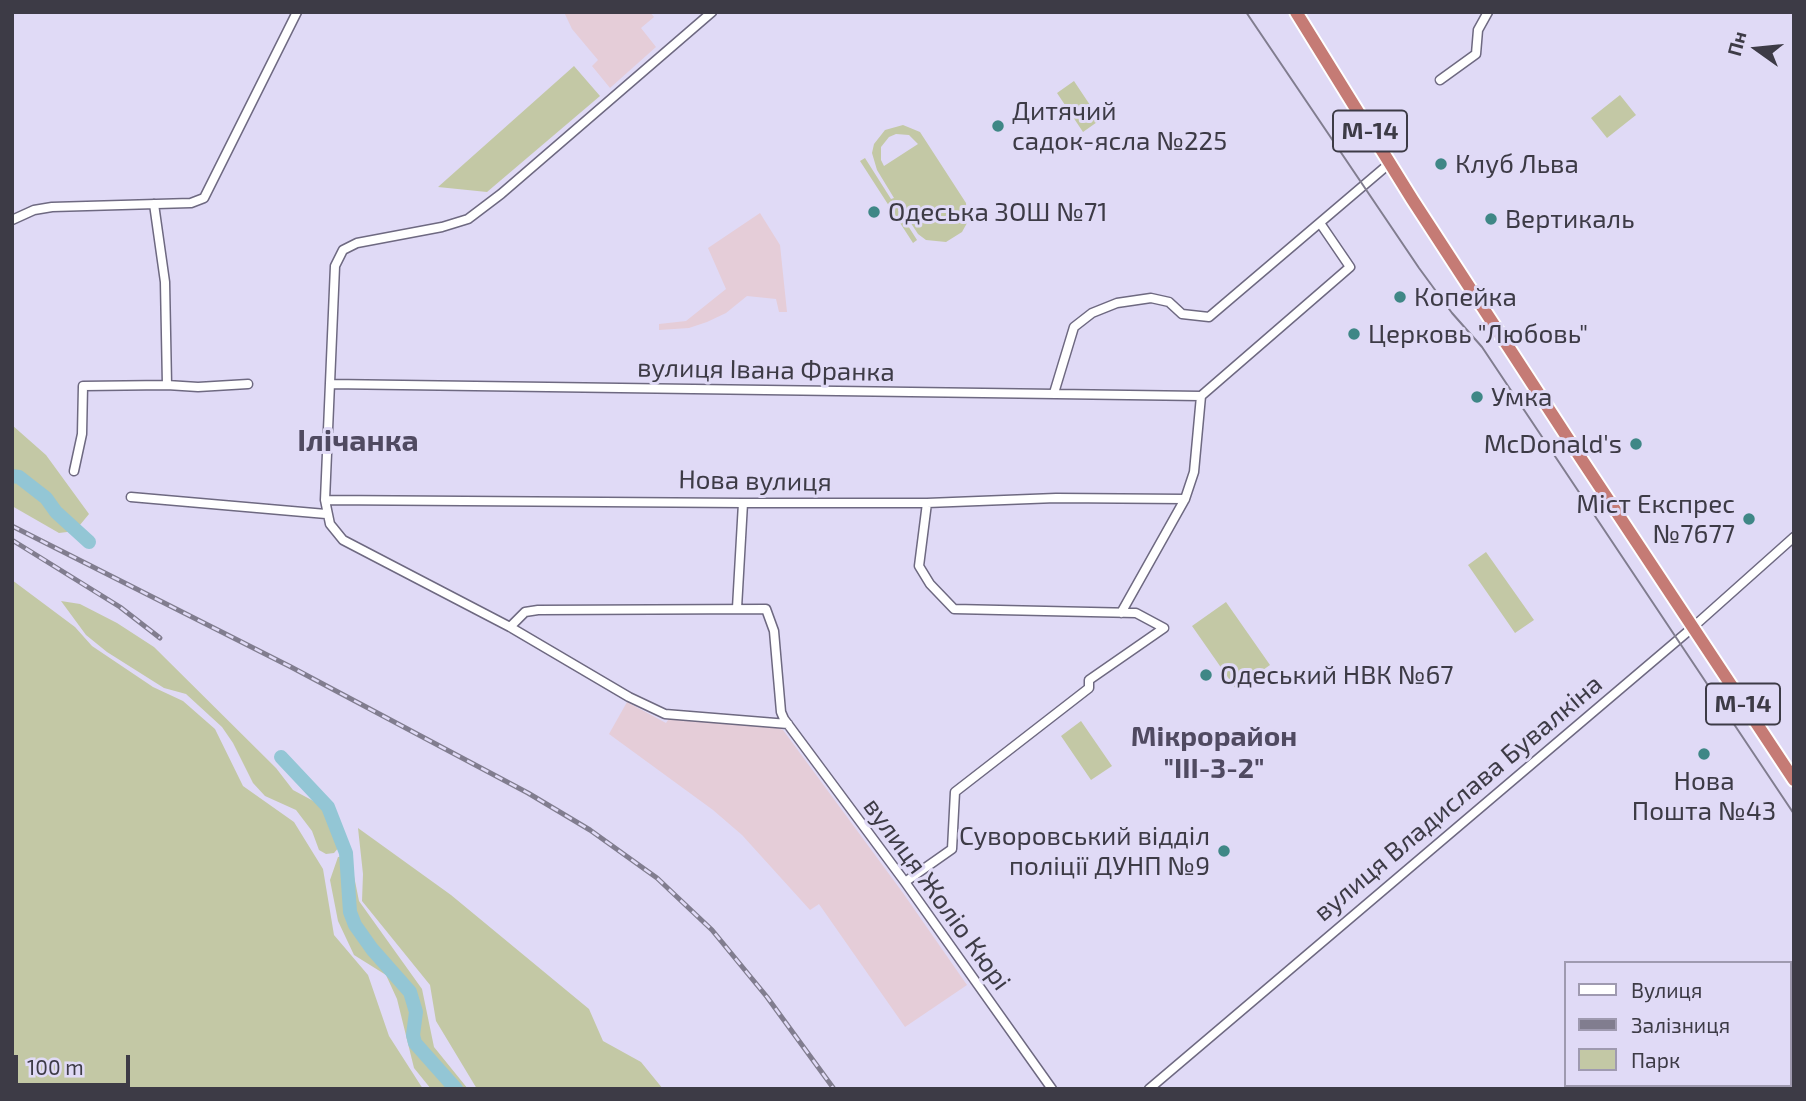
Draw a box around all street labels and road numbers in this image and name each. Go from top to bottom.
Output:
road number: М-14 [1333,110,1407,152]
street label: вулиця Івана Франка [637,352,895,388]
street label: Нова вулиця [678,464,832,498]
street label: вулиця Владислава Бувалкіна [1307,668,1609,928]
road number: М-14 [1706,684,1780,724]
street label: вулиця Жоліо Кюрі [857,792,1017,996]

